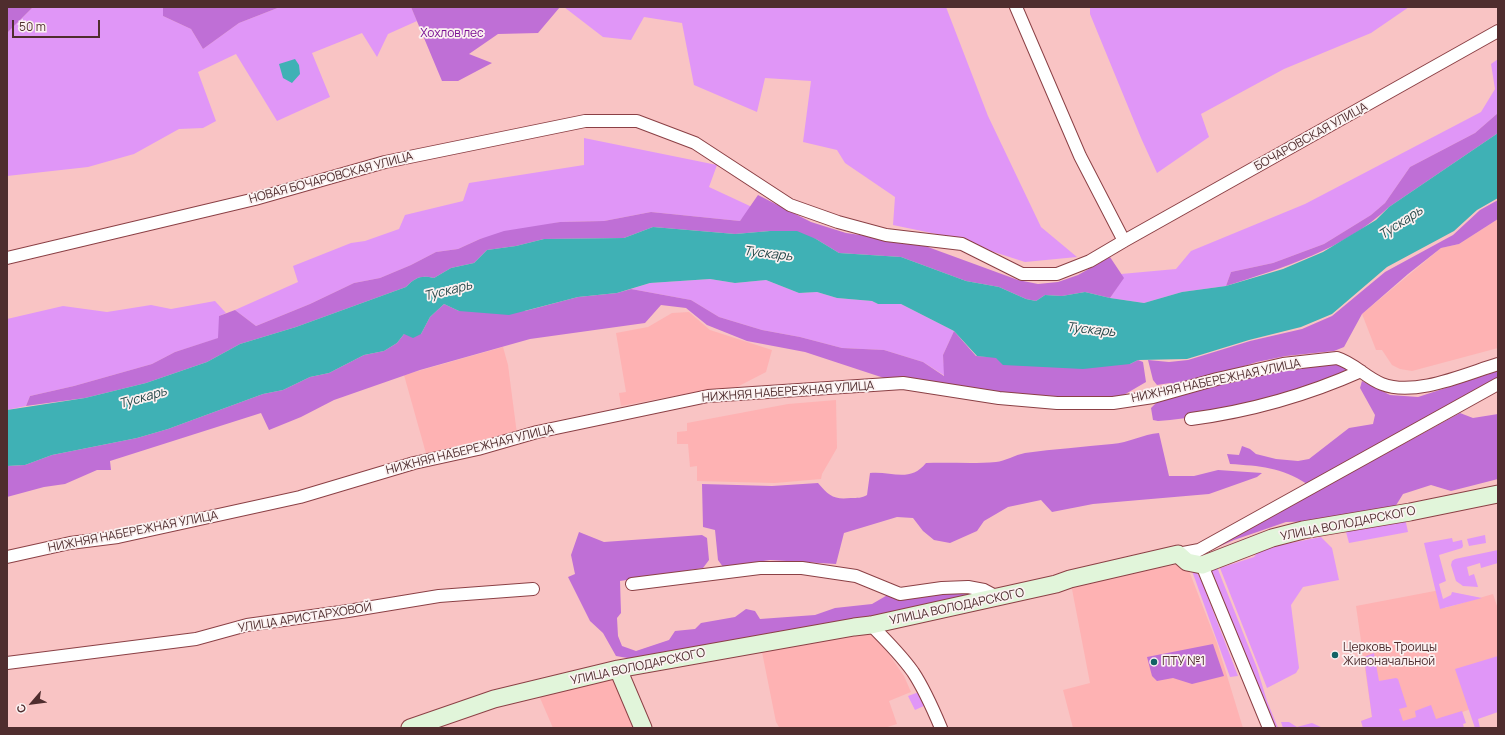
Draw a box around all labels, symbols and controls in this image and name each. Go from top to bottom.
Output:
scale bar [14,12,102,38]
text: 50 m [19,18,46,35]
park label: Хохлов лес [420,27,484,41]
street label: БОЧАРОВСКАЯ УЛИЦА [1252,100,1370,174]
street label: НОВАЯ БОЧАРОВСКАЯ УЛИЦА [247,149,415,207]
water label: Тускарь [1376,203,1426,243]
water label: Тускарь [743,243,793,265]
water label: Тускарь [422,278,474,304]
water label: Тускарь [1066,320,1116,340]
street label: НИЖНЯЯ НАБЕРЕЖНАЯ УЛИЦА [1130,356,1302,406]
street label: НИЖНЯЯ НАБЕРЕЖНАЯ УЛИЦА [701,379,875,405]
water label: Тускарь [117,384,169,412]
street label: НИЖНЯЯ НАБЕРЕЖНАЯ УЛИЦА [384,422,556,478]
street label: УЛИЦА ВОЛОДАРСКОГО [1279,504,1417,544]
street label: НИЖНЯЯ НАБЕРЕЖНАЯ УЛИЦА [47,508,219,556]
street label: УЛИЦА ВОЛОДАРСКОГО [888,586,1026,628]
street label: УЛИЦА АРИСТАРХОВОЙ [237,600,373,636]
place label: Церковь Троицы Живоначальной [1343,641,1437,669]
street label: УЛИЦА ВОЛОДАРСКОГО [569,646,707,688]
marker: Церковь Троицы Живоначальной [1330,650,1340,660]
place label: ПТУ №1 [1162,655,1205,669]
marker: ПТУ №1 [1149,657,1159,667]
north arrow [12,683,52,723]
text: С [12,702,29,716]

